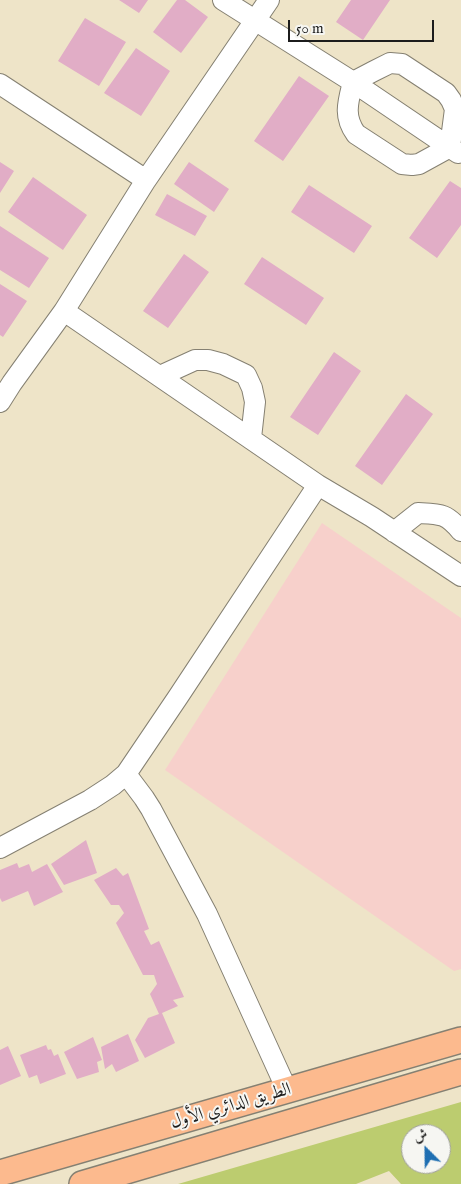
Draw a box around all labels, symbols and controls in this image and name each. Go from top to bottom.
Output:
scale bar [291,10,437,42]
text: 50 m [296,19,324,38]
street label: الطريق الدائري الأول [168,1079,294,1135]
north arrow [401,1124,451,1174]
text: ش [411,1125,430,1147]

